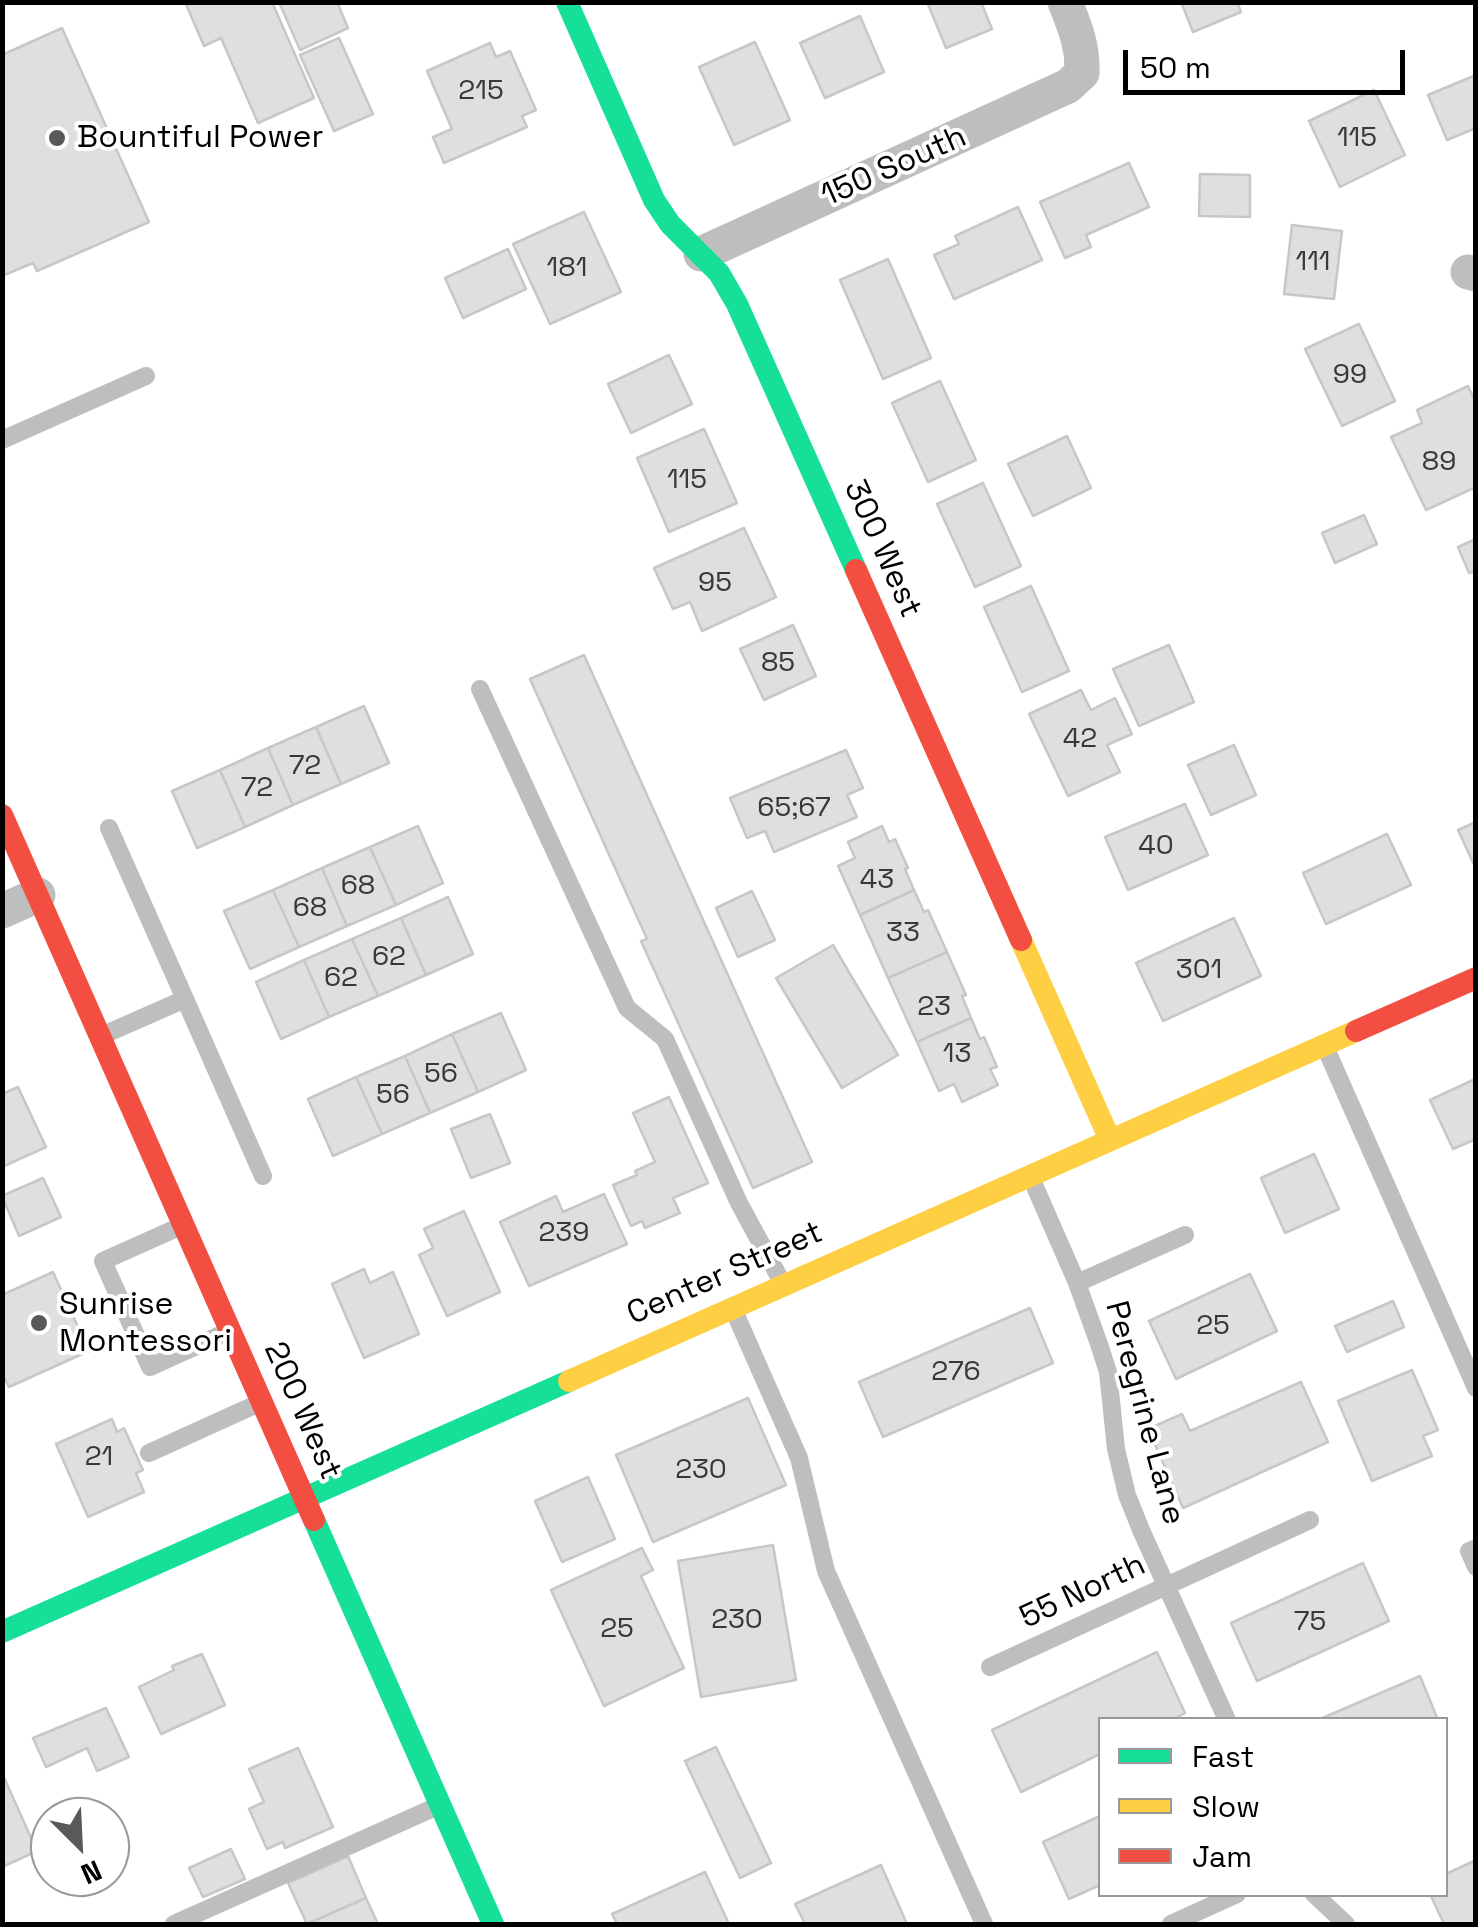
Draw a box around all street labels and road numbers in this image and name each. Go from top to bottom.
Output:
street label: 150 South [816,118,972,216]
street label: 300 West [835,474,929,624]
street label: Center Street [621,1214,829,1334]
street label: Peregrine Lane [1096,1297,1192,1529]
street label: 200 West [255,1336,349,1486]
street label: 55 North [1014,1546,1152,1638]

